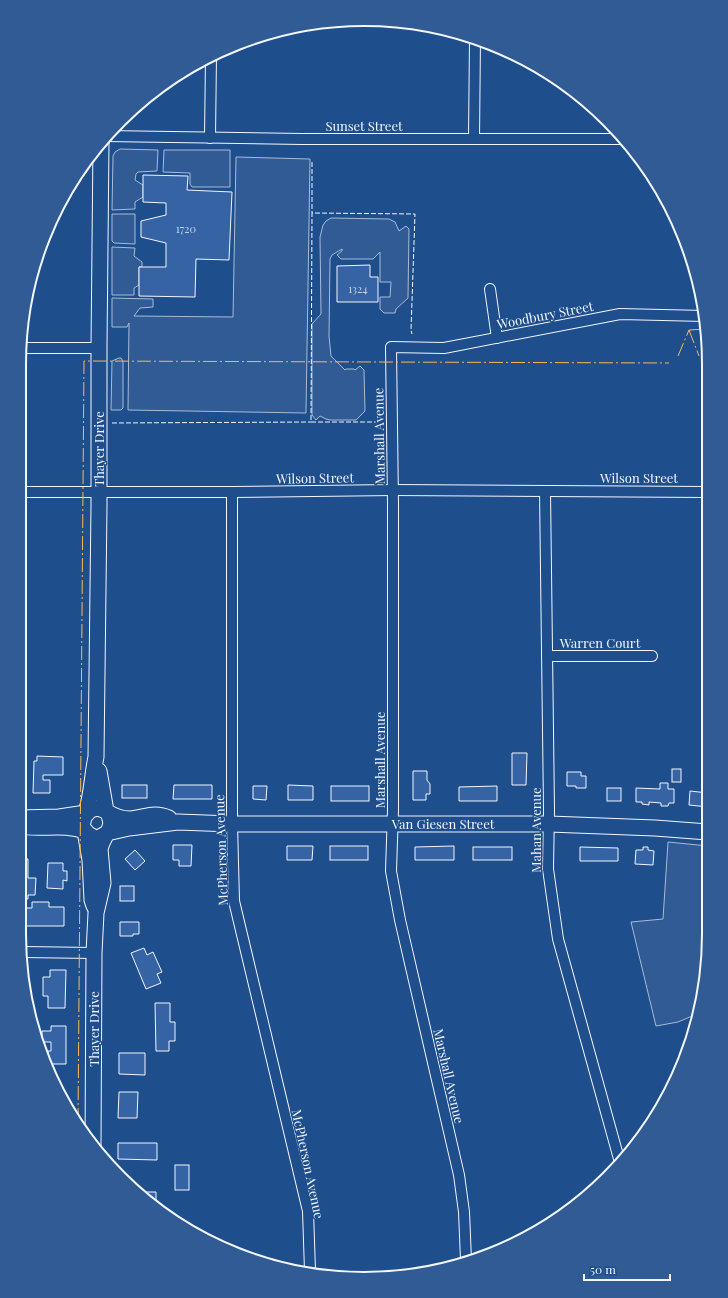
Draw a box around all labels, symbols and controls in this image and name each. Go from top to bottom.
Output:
street label: Sunset Street [325,117,403,134]
house number: 1720 [176,221,197,236]
house number: 1324 [348,281,368,296]
street label: Woodbury Street [494,297,595,332]
street label: Marshall Avenue [369,387,388,484]
street label: Thayer Drive [90,411,107,487]
street label: Wilson Street [275,468,354,487]
street label: Wilson Street [599,469,678,486]
street label: Warren Court [559,634,641,651]
street label: Marshall Avenue [371,711,388,808]
street label: Mahan Avenue [527,787,544,873]
street label: McPherson Avenue [210,794,231,906]
street label: Van Giesen Street [391,815,495,832]
street label: Thayer Drive [85,991,102,1067]
street label: Marshall Avenue [430,1027,469,1125]
street label: McPherson Avenue [289,1108,328,1221]
scale bar [584,1256,670,1282]
text: 50 m [590,1261,616,1277]

